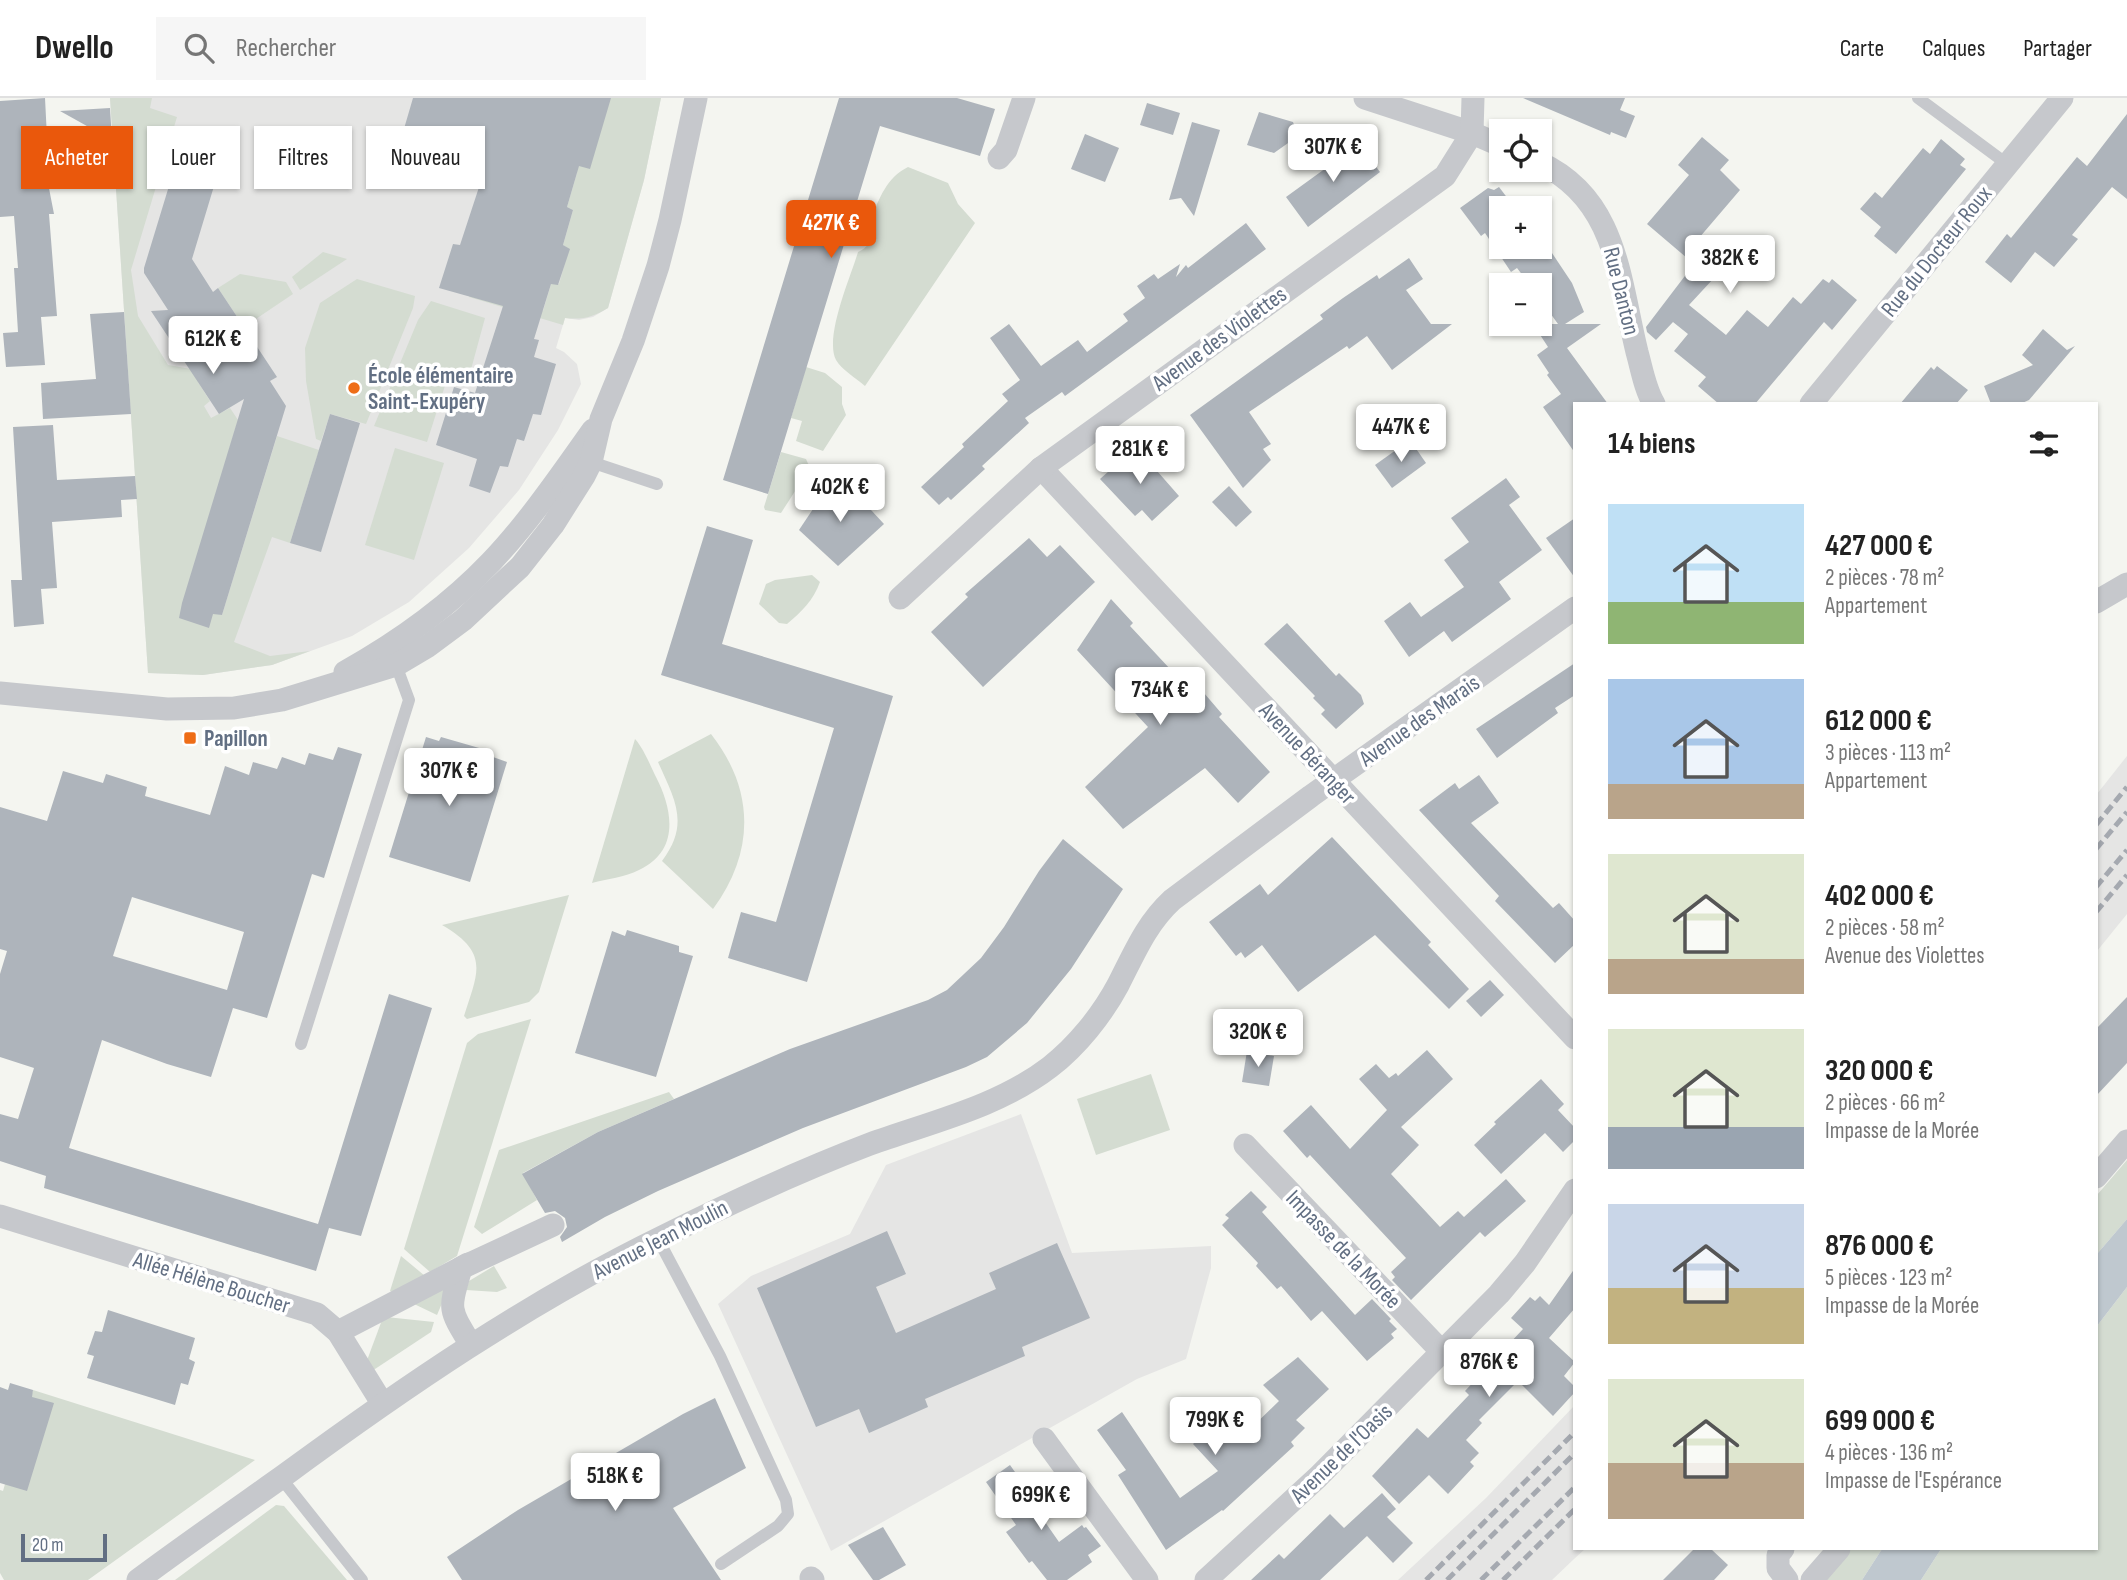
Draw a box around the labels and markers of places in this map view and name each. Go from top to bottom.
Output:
pin: 307K € [1276,125,1390,184]
pin: 427K € [774,200,888,260]
pin: 382K € [1673,236,1787,295]
pin: 612K € [156,316,270,376]
place label: École élémentaire Saint-Exupéry [368,362,514,416]
marker: École élémentaire Saint-Exupéry [346,380,362,396]
pin: 447K € [1344,404,1458,464]
pin: 281K € [1083,426,1197,486]
pin: 402K € [783,464,897,524]
pin: 734K € [1103,668,1217,727]
place label: Papillon [204,725,268,753]
marker: Papillon [182,730,198,746]
pin: 307K € [392,748,506,808]
pin: 320K € [1201,1010,1315,1069]
pin: 876K € [1432,1340,1546,1399]
pin: 799K € [1158,1398,1272,1457]
pin: 518K € [558,1454,672,1513]
pin: 699K € [984,1472,1098,1532]

